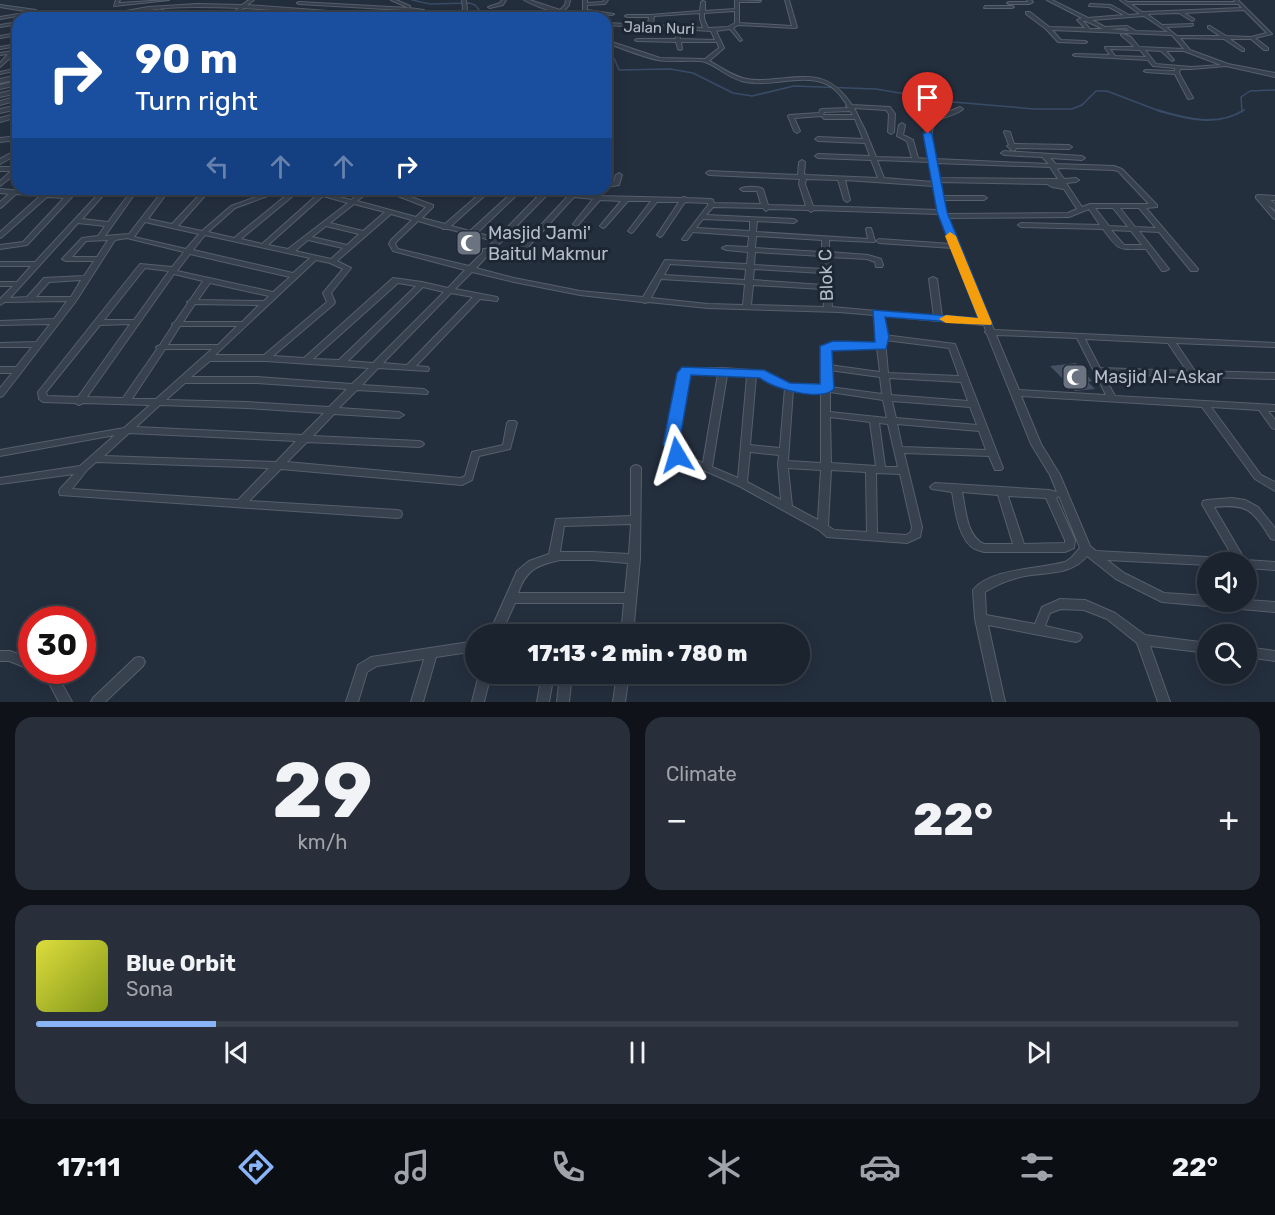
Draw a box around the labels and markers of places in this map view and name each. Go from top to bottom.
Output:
pin [902,72,953,134]
place label: Masjid Jami' Baitul Makmur [488,222,608,265]
mosque icon: Masjid Jami' Baitul Makmur [454,228,484,258]
mosque icon: Masjid Al-Askar [1060,362,1090,392]
place label: Masjid Al-Askar [1094,366,1223,388]

